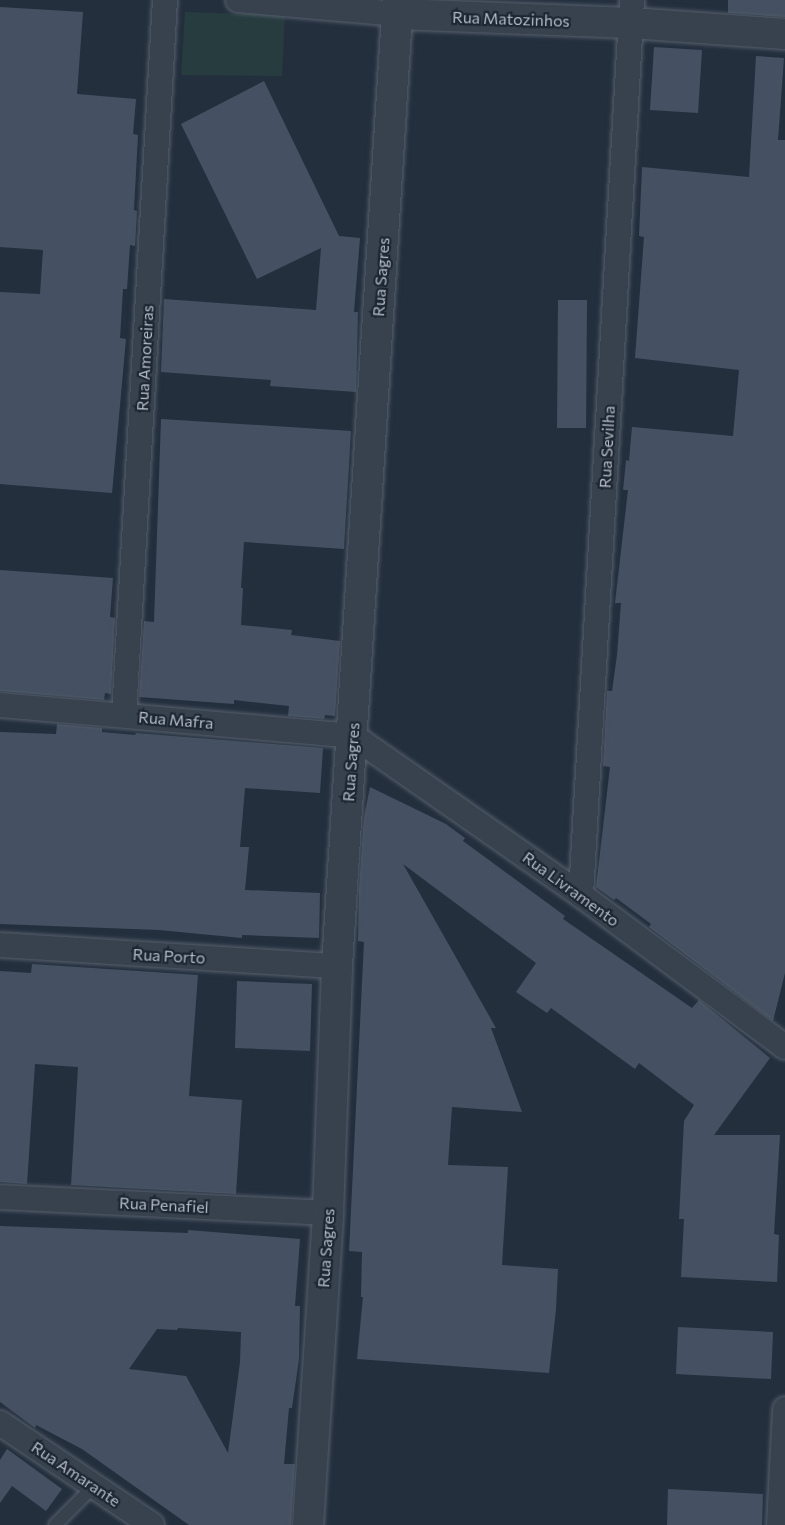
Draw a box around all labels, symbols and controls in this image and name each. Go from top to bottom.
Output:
street label: Rua Matozinhos [452,7,570,31]
street label: Rua Sagres [369,237,393,317]
street label: Rua Amoreiras [133,305,157,411]
street label: Rua Sevilha [595,405,619,489]
street label: Rua Mafra [138,707,214,733]
street label: Rua Sagres [339,722,363,802]
street label: Rua Livramento [519,848,623,930]
street label: Rua Porto [132,945,206,967]
street label: Rua Penafiel [119,1193,209,1217]
street label: Rua Sagres [314,1208,338,1288]
street label: Rua Amarante [28,1437,124,1511]

